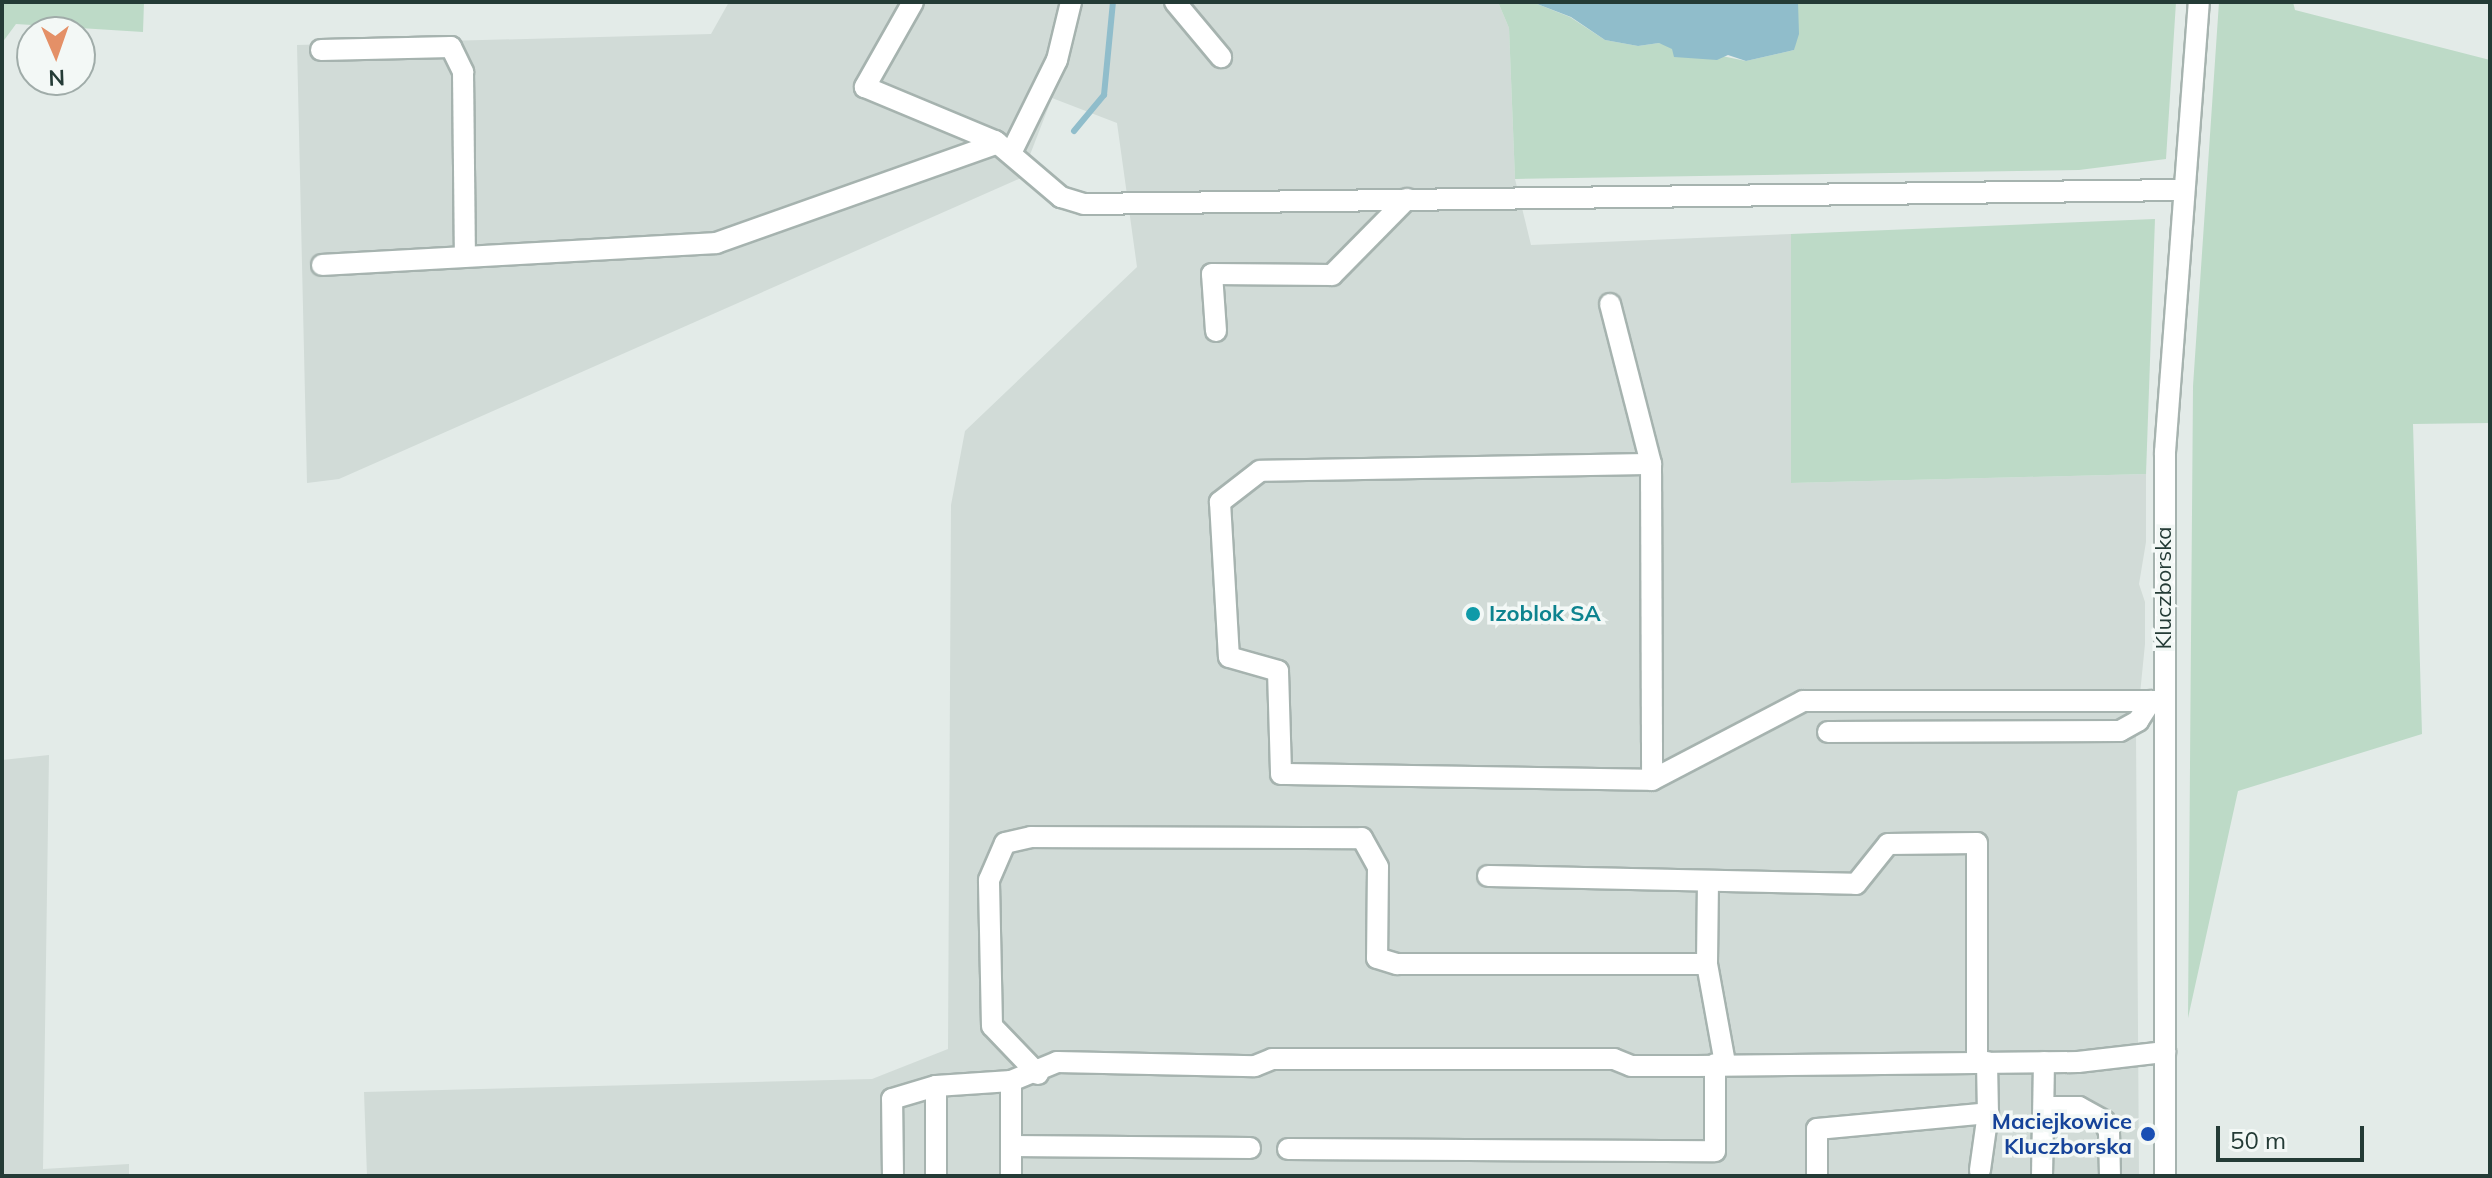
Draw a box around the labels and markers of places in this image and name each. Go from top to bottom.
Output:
place label: Izoblok SA [1489,601,1601,627]
marker: Izoblok SA [1464,605,1482,623]
place label: Maciejkowice Kluczborska [1992,1108,2132,1160]
marker: Maciejkowice Kluczborska [2139,1125,2157,1143]

